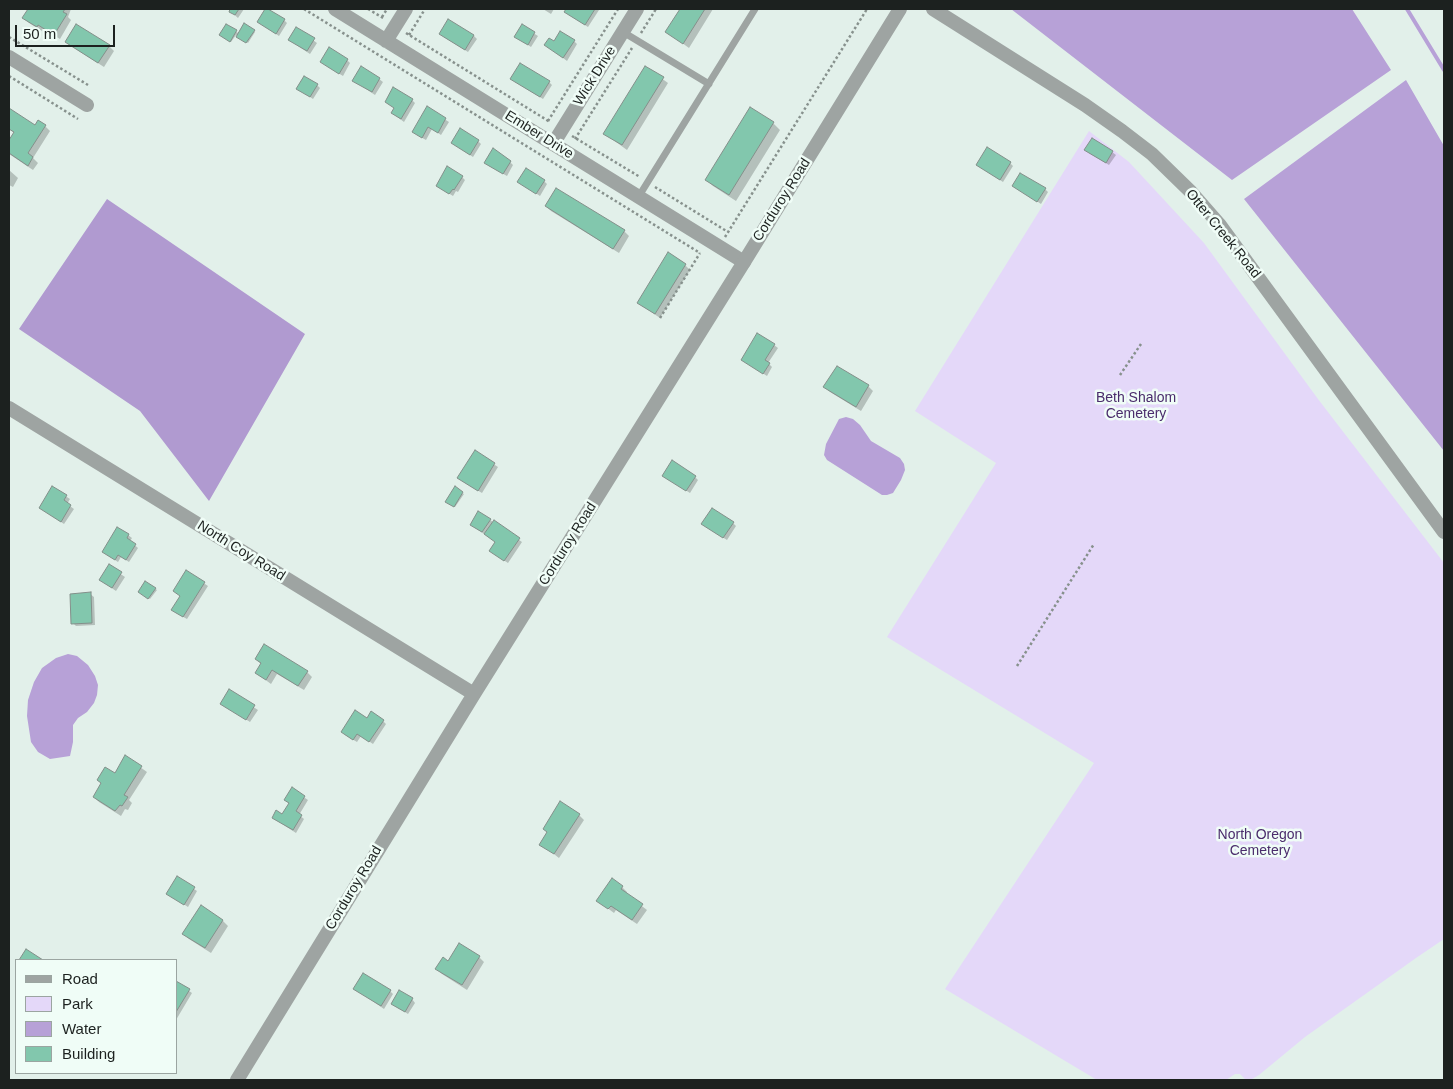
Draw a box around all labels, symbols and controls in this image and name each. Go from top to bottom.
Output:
scale bar [18,15,118,47]
text: 50 m [23,25,56,42]
street label: Wick Drive [570,43,620,109]
street label: Ember Drive [502,107,576,163]
street label: Corduroy Road [750,155,814,245]
street label: Otter Creek Road [1182,186,1264,282]
park label: Beth Shalom Cemetery [1096,390,1176,422]
street label: Corduroy Road [536,499,600,589]
street label: North Coy Road [194,517,288,585]
park label: North Oregon Cemetery [1218,827,1302,860]
street label: Corduroy Road [322,843,386,933]
legend [15,959,178,1074]
text: Road [62,970,98,987]
text: Park [62,995,93,1012]
text: Water [62,1020,101,1037]
text: Building [62,1045,115,1062]

